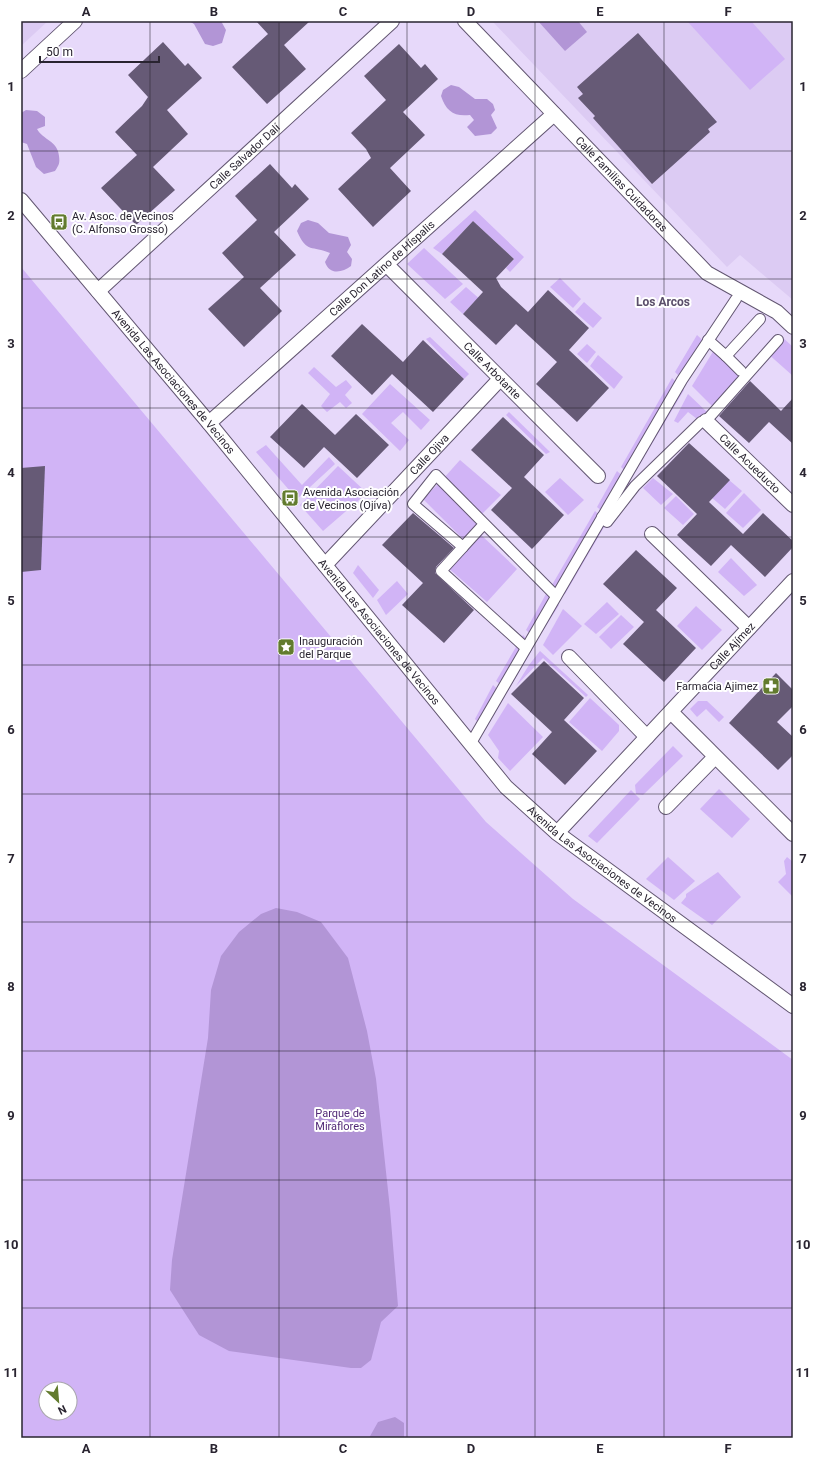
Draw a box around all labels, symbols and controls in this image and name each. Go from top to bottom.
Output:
text: A [82,4,91,19]
text: B [210,4,218,19]
text: C [339,4,348,19]
text: D [467,4,475,19]
text: E [596,4,604,19]
text: F [724,4,732,19]
scale bar [40,38,159,64]
text: 50 m [46,45,73,59]
text: 1 [7,79,15,94]
text: 1 [799,79,807,94]
street label: Calle Salvador Dalí [207,120,284,192]
street label: Calle Familias Cuidadoras [573,134,670,235]
text: 2 [7,208,15,223]
text: 2 [799,208,807,223]
place label: Av. Asoc. de Vecinos (C. Alfonso Grosso) [72,210,174,236]
bus stop icon: Av. Asoc. de Vecinos (C. Alfonso Grosso) [49,212,69,232]
street label: Calle Don Latino de Híspalis [327,218,438,319]
district label: Los Arcos [636,295,690,309]
street label: Avenida Las Asociaciones de Vecinos [109,307,238,457]
text: 3 [7,336,15,351]
text: 3 [799,336,807,351]
street label: Calle Arbotante [461,339,523,402]
street label: Calle Acueducto [716,431,783,496]
street label: Calle Ojiva [407,432,452,478]
text: 4 [7,465,15,480]
text: 4 [799,465,807,480]
place label: Avenida Asociación de Vecinos (Ojiva) [303,486,399,512]
bus stop icon: Avenida Asociación de Vecinos (Ojiva) [280,488,300,508]
street label: Avenida Las Asociaciones de Vecinos [315,556,442,708]
text: 5 [7,593,15,608]
text: 5 [799,593,807,608]
street label: Calle Ajímez [707,620,758,673]
place label: Inauguración del Parque [299,635,363,661]
place icon: Inauguración del Parque [276,637,296,657]
pharmacy icon: Farmacia Ajimez [761,676,781,696]
place label: Farmacia Ajimez [676,680,759,693]
text: 6 [7,722,15,737]
text: 6 [799,722,807,737]
street label: Avenida Las Asociaciones de Vecinos [524,803,680,926]
text: 7 [7,851,15,866]
text: 7 [799,851,807,866]
text: 8 [7,979,15,994]
text: 8 [799,979,807,994]
park label: Parque de Miraflores [315,1107,365,1133]
text: 9 [7,1108,15,1123]
text: 9 [799,1108,807,1123]
text: 10 [4,1237,18,1252]
text: 10 [796,1237,810,1252]
text: 11 [4,1365,18,1380]
text: 11 [796,1365,810,1380]
north arrow [38,1381,78,1421]
text: N [56,1402,69,1417]
text: A [82,1441,91,1456]
text: B [210,1441,218,1456]
text: C [339,1441,348,1456]
text: D [467,1441,475,1456]
text: E [596,1441,604,1456]
text: F [724,1441,732,1456]

